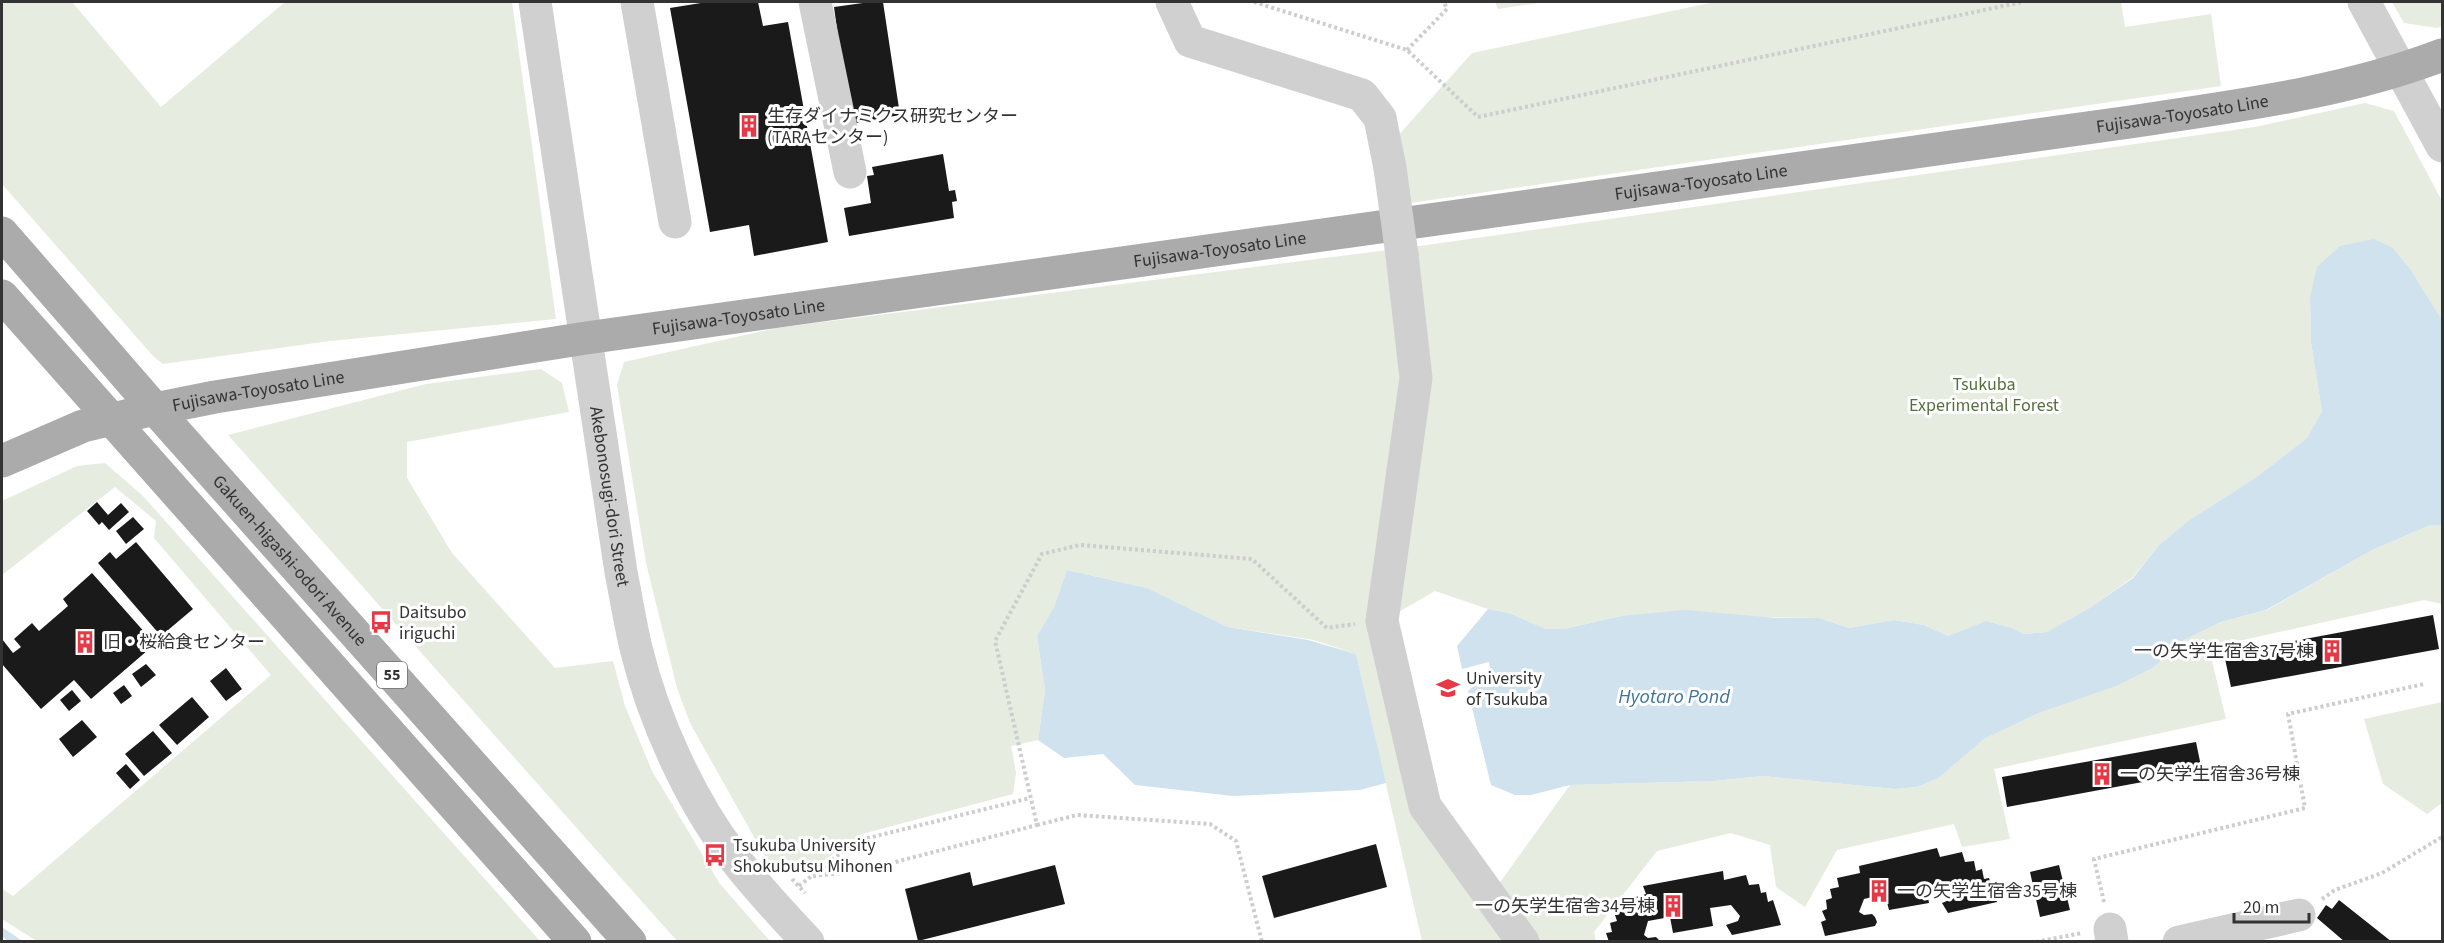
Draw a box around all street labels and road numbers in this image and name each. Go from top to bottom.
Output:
street label: Fujisawa-Toyosato Line [2094,88,2271,139]
street label: Fujisawa-Toyosato Line [1613,158,1789,206]
street label: Fujisawa-Toyosato Line [1132,225,1308,274]
street label: Fujisawa-Toyosato Line [650,292,827,341]
street label: Fujisawa-Toyosato Line [170,364,346,418]
street label: Akebonosugi-dori Street [584,404,636,589]
street label: Gakuen-higashi-odori Avenue [207,469,373,652]
road number: 55 [377,662,407,688]

